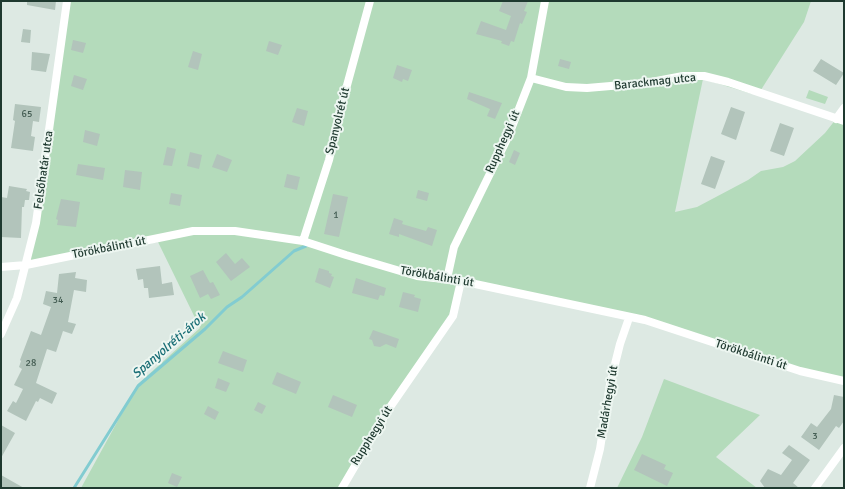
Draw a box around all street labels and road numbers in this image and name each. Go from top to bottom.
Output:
street label: Barackmag utca [613,71,697,93]
street label: Spanyolrét út [323,86,353,156]
street label: Rupphegyi út [483,108,523,176]
street label: Felsőhatár utca [31,130,57,210]
street label: Törökbálinti út [71,234,147,262]
street label: Törökbálinti út [399,263,475,291]
street label: Törökbálinti út [713,337,789,373]
street label: Madárhegyi út [594,364,622,440]
street label: Rupphegyi út [348,404,396,468]

